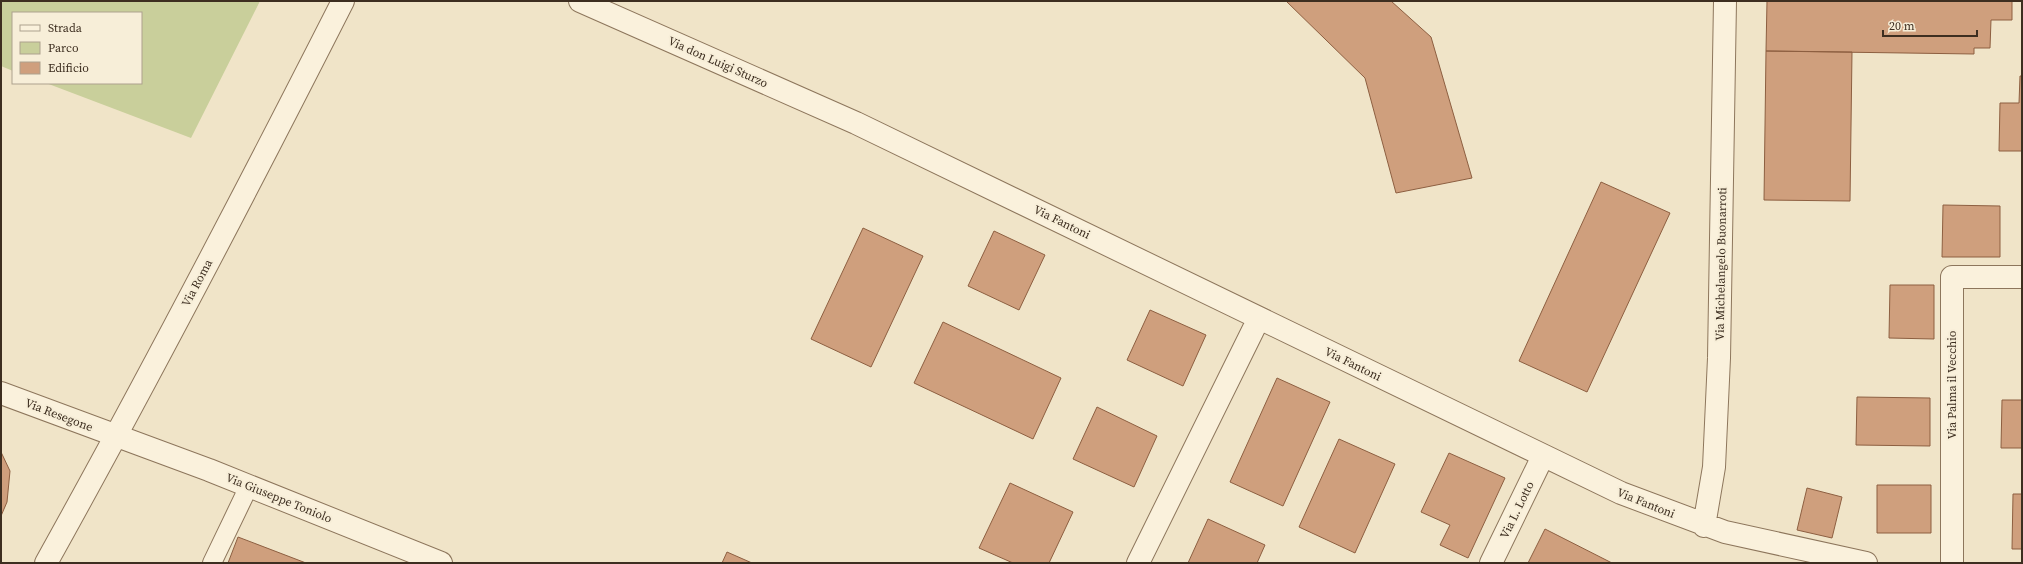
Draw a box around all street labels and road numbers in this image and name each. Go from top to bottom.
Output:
street label: Via don Luigi Sturzo [666,33,771,91]
street label: Via Michelangelo Buonarroti [1712,187,1730,341]
street label: Via Fantoni [1031,201,1093,243]
street label: Via Roma [178,256,217,309]
street label: Via Palma il Vecchio [1944,330,1960,439]
street label: Via Fantoni [1322,343,1384,385]
street label: Via Resegone [23,395,95,435]
street label: Via Giuseppe Toniolo [224,469,335,527]
street label: Via L. Lotto [1496,478,1538,541]
street label: Via Fantoni [1615,484,1678,522]

